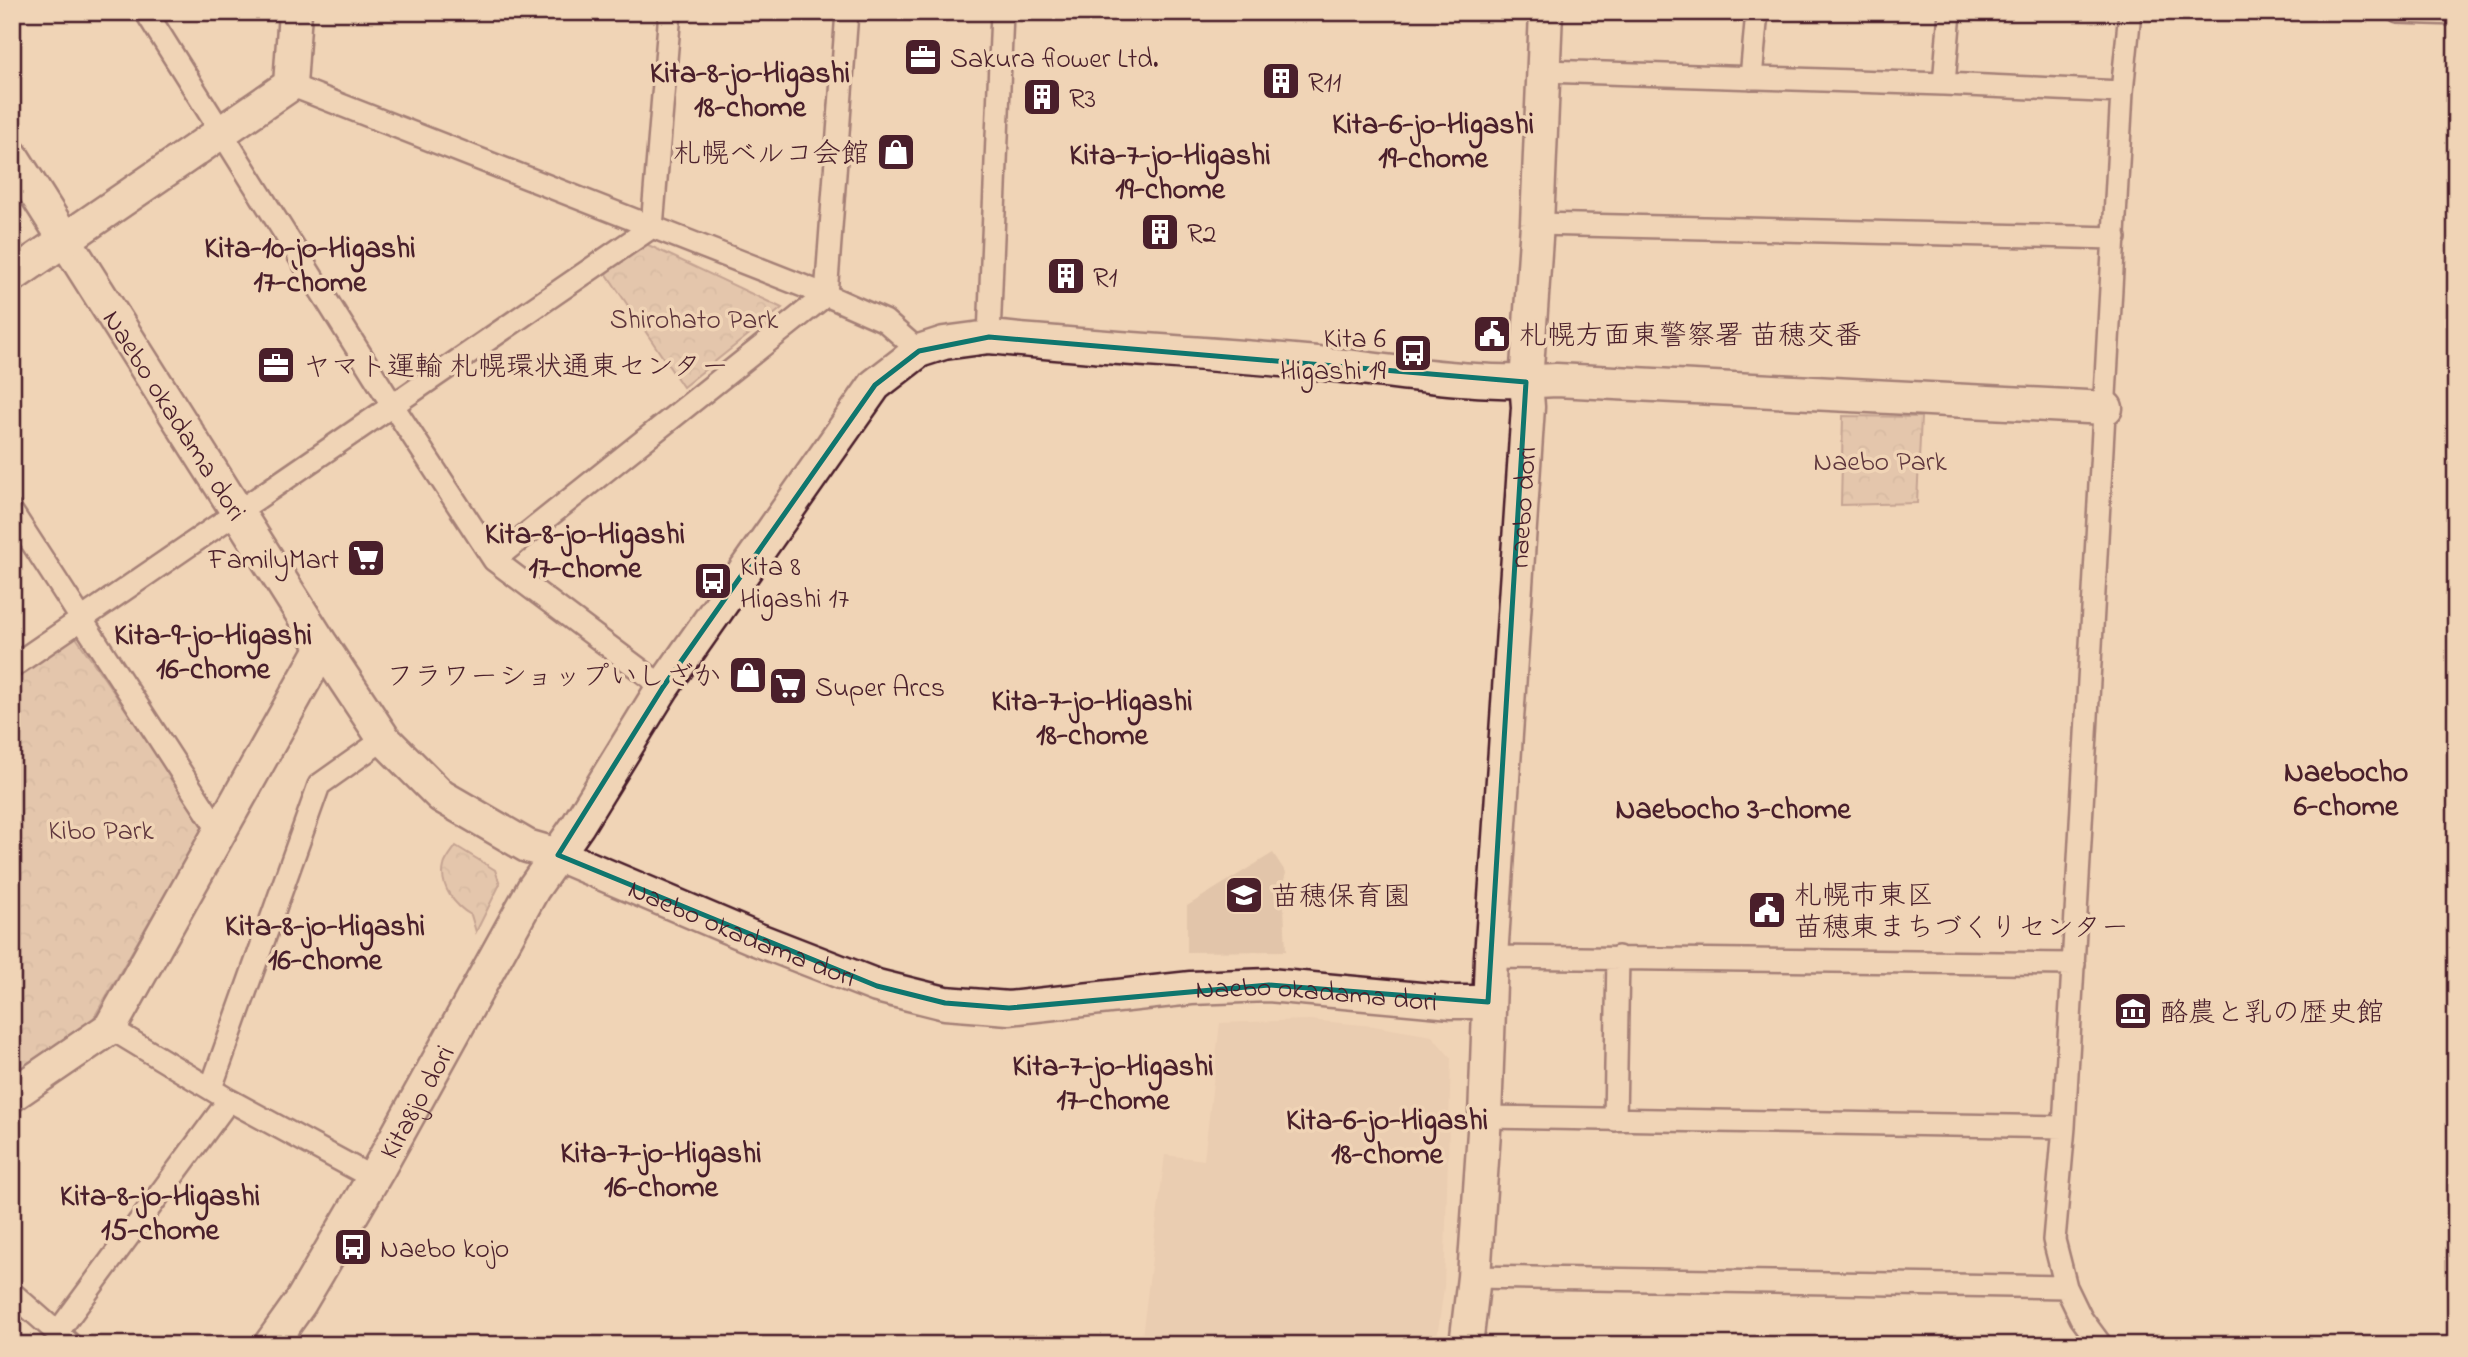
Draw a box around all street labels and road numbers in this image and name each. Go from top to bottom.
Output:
street label: Naebo okadama dori [90,303,255,530]
street label: naebo dori [1500,445,1549,569]
street label: Naebo okadama dori [621,870,861,1000]
street label: Naebo okadama dori [1195,968,1439,1025]
street label: Kita8jo dori [371,1039,467,1168]

